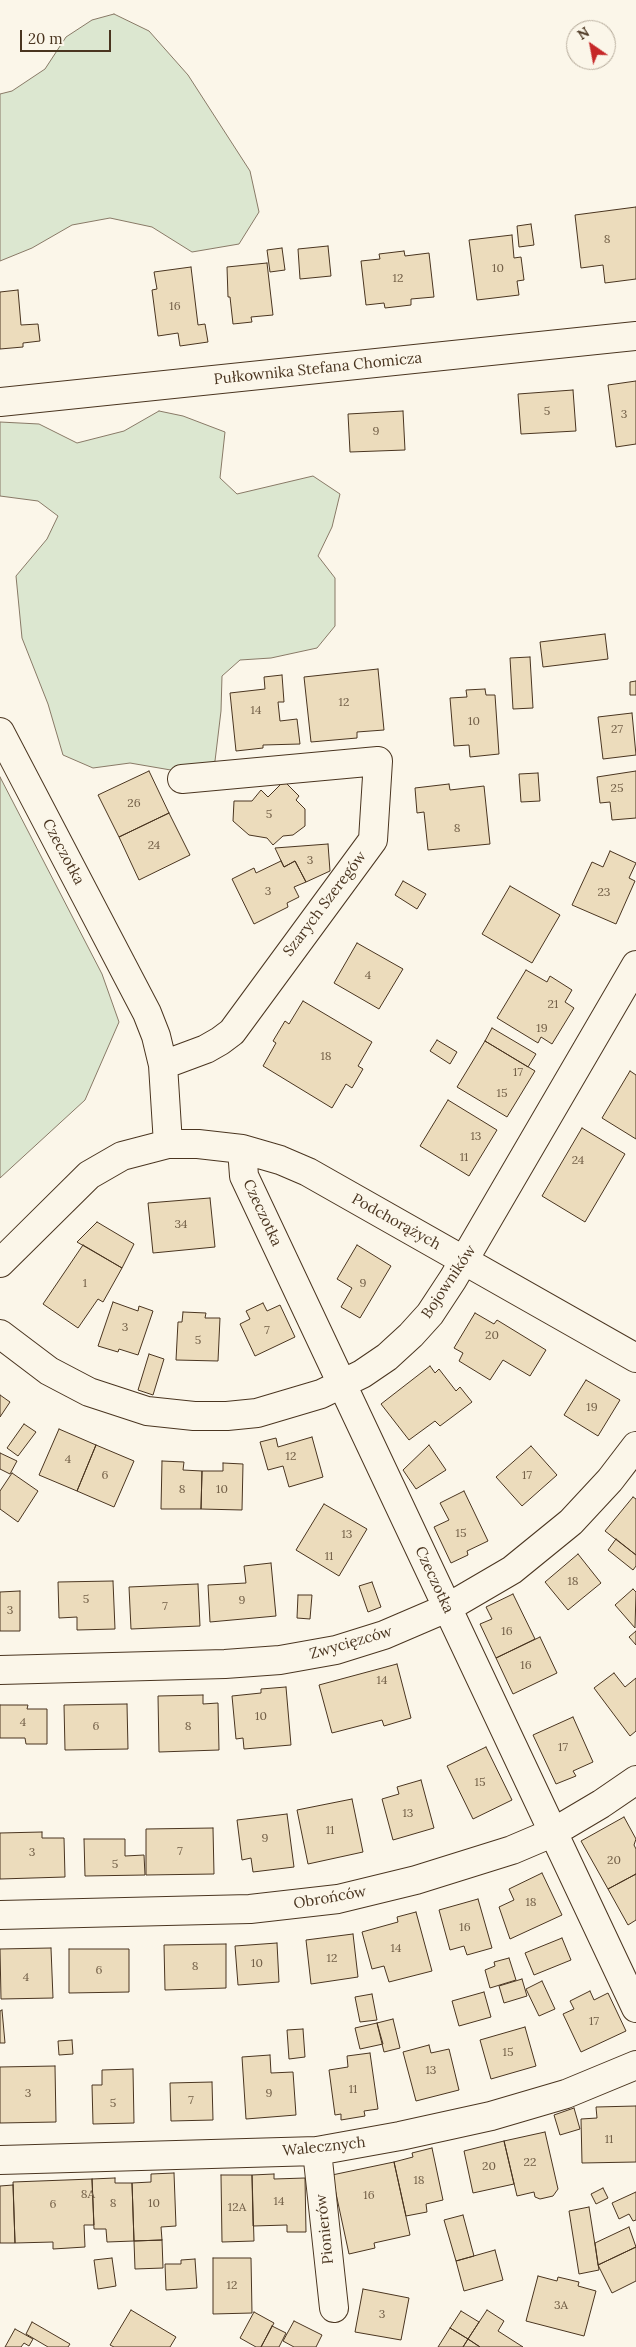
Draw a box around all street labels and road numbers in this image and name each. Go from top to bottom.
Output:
street label: Pułkownika Stefana Chomicza [213,349,423,389]
street label: Czeczotka [38,816,88,888]
street label: Szarych Szeregów [280,848,370,960]
street label: Czeczotka [239,1177,285,1249]
street label: Podchorążych [348,1190,444,1254]
street label: Bojowników [418,1242,480,1322]
street label: Czeczotka [411,1544,457,1616]
street label: Zwycięzców [308,1623,394,1663]
street label: Obrońców [292,1883,368,1913]
street label: Walecznych [282,2134,366,2160]
street label: Pionierów [312,2193,338,2265]

